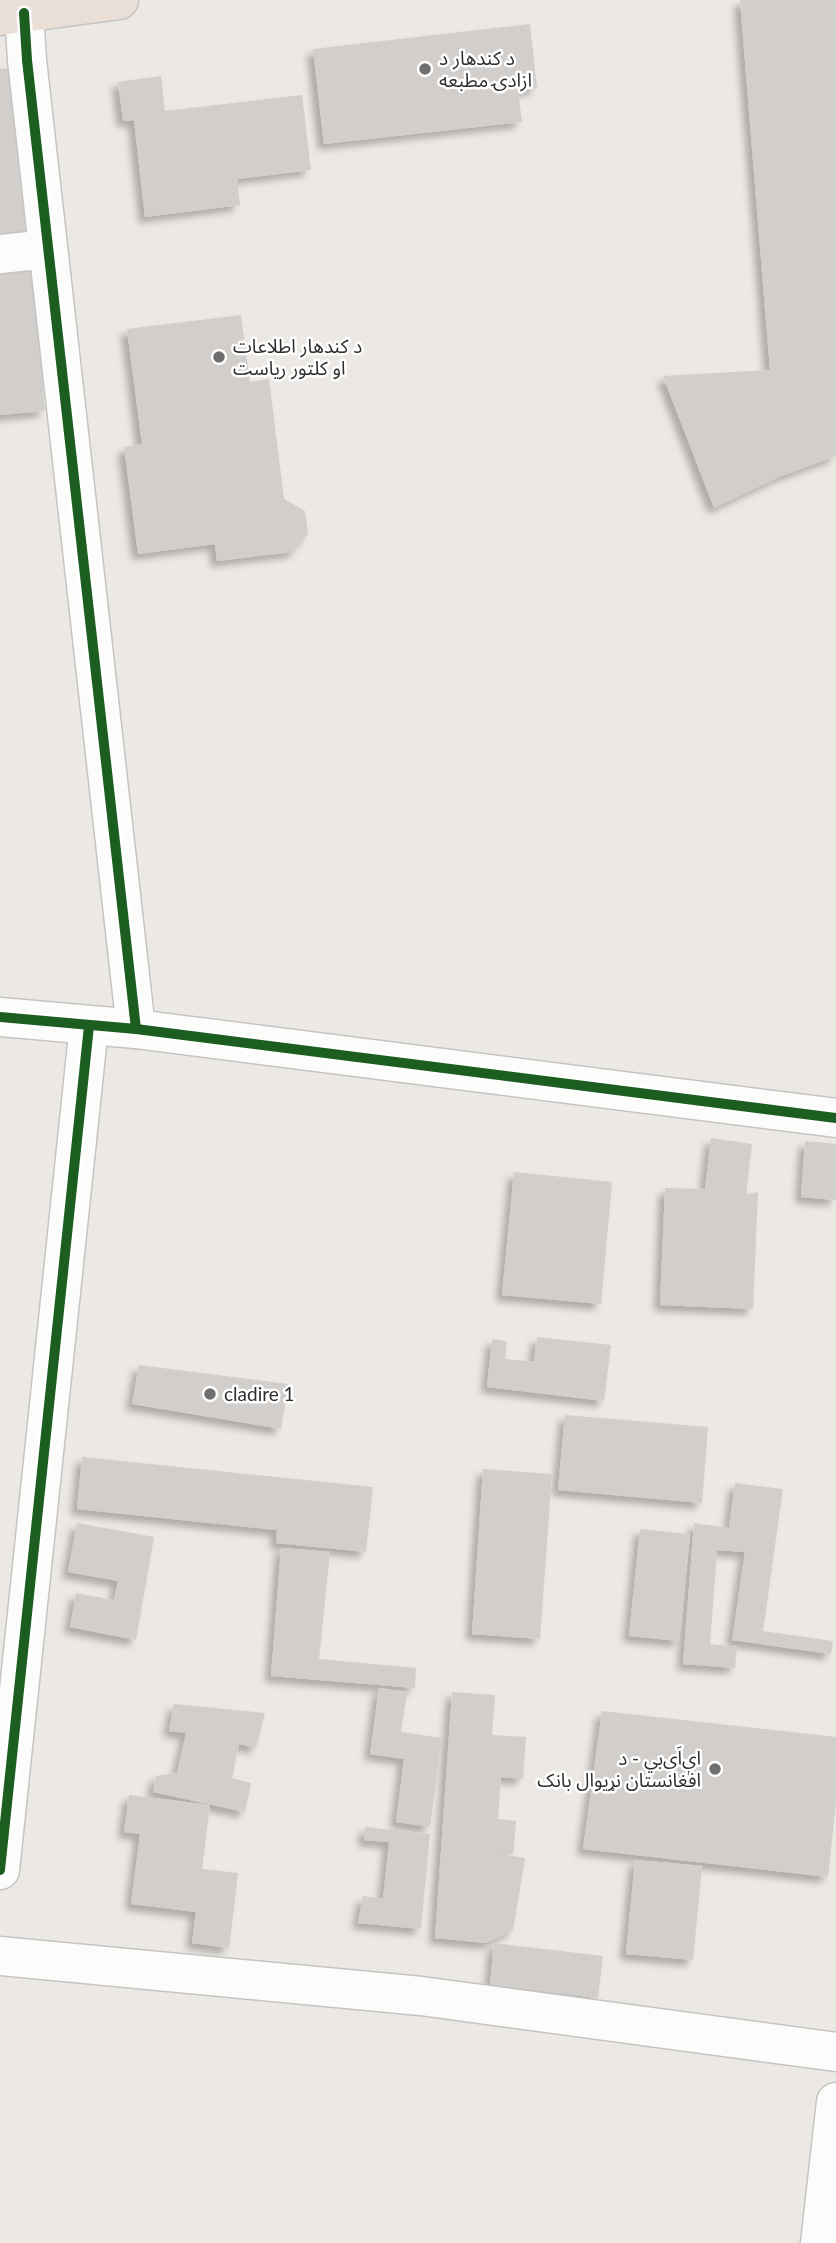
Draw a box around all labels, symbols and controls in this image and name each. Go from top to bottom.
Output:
place label: د کندهار د ازادۍ مطبعه [439,46,532,92]
marker: د کندهار د ازادۍ مطبعه [417,61,433,77]
place label: د کندهار اطلاعات او کلتور رياست [233,334,362,380]
marker: د کندهار اطلاعات او کلتور رياست [211,349,227,365]
place label: cladire 1 [224,1382,295,1405]
marker: cladire 1 [202,1386,218,1402]
place label: اې‌اَی‌بي - د افغانستان نړیوال بانک [537,1746,701,1792]
marker: اې‌اَی‌بي - د افغانستان نړیوال بانک [707,1761,723,1777]

